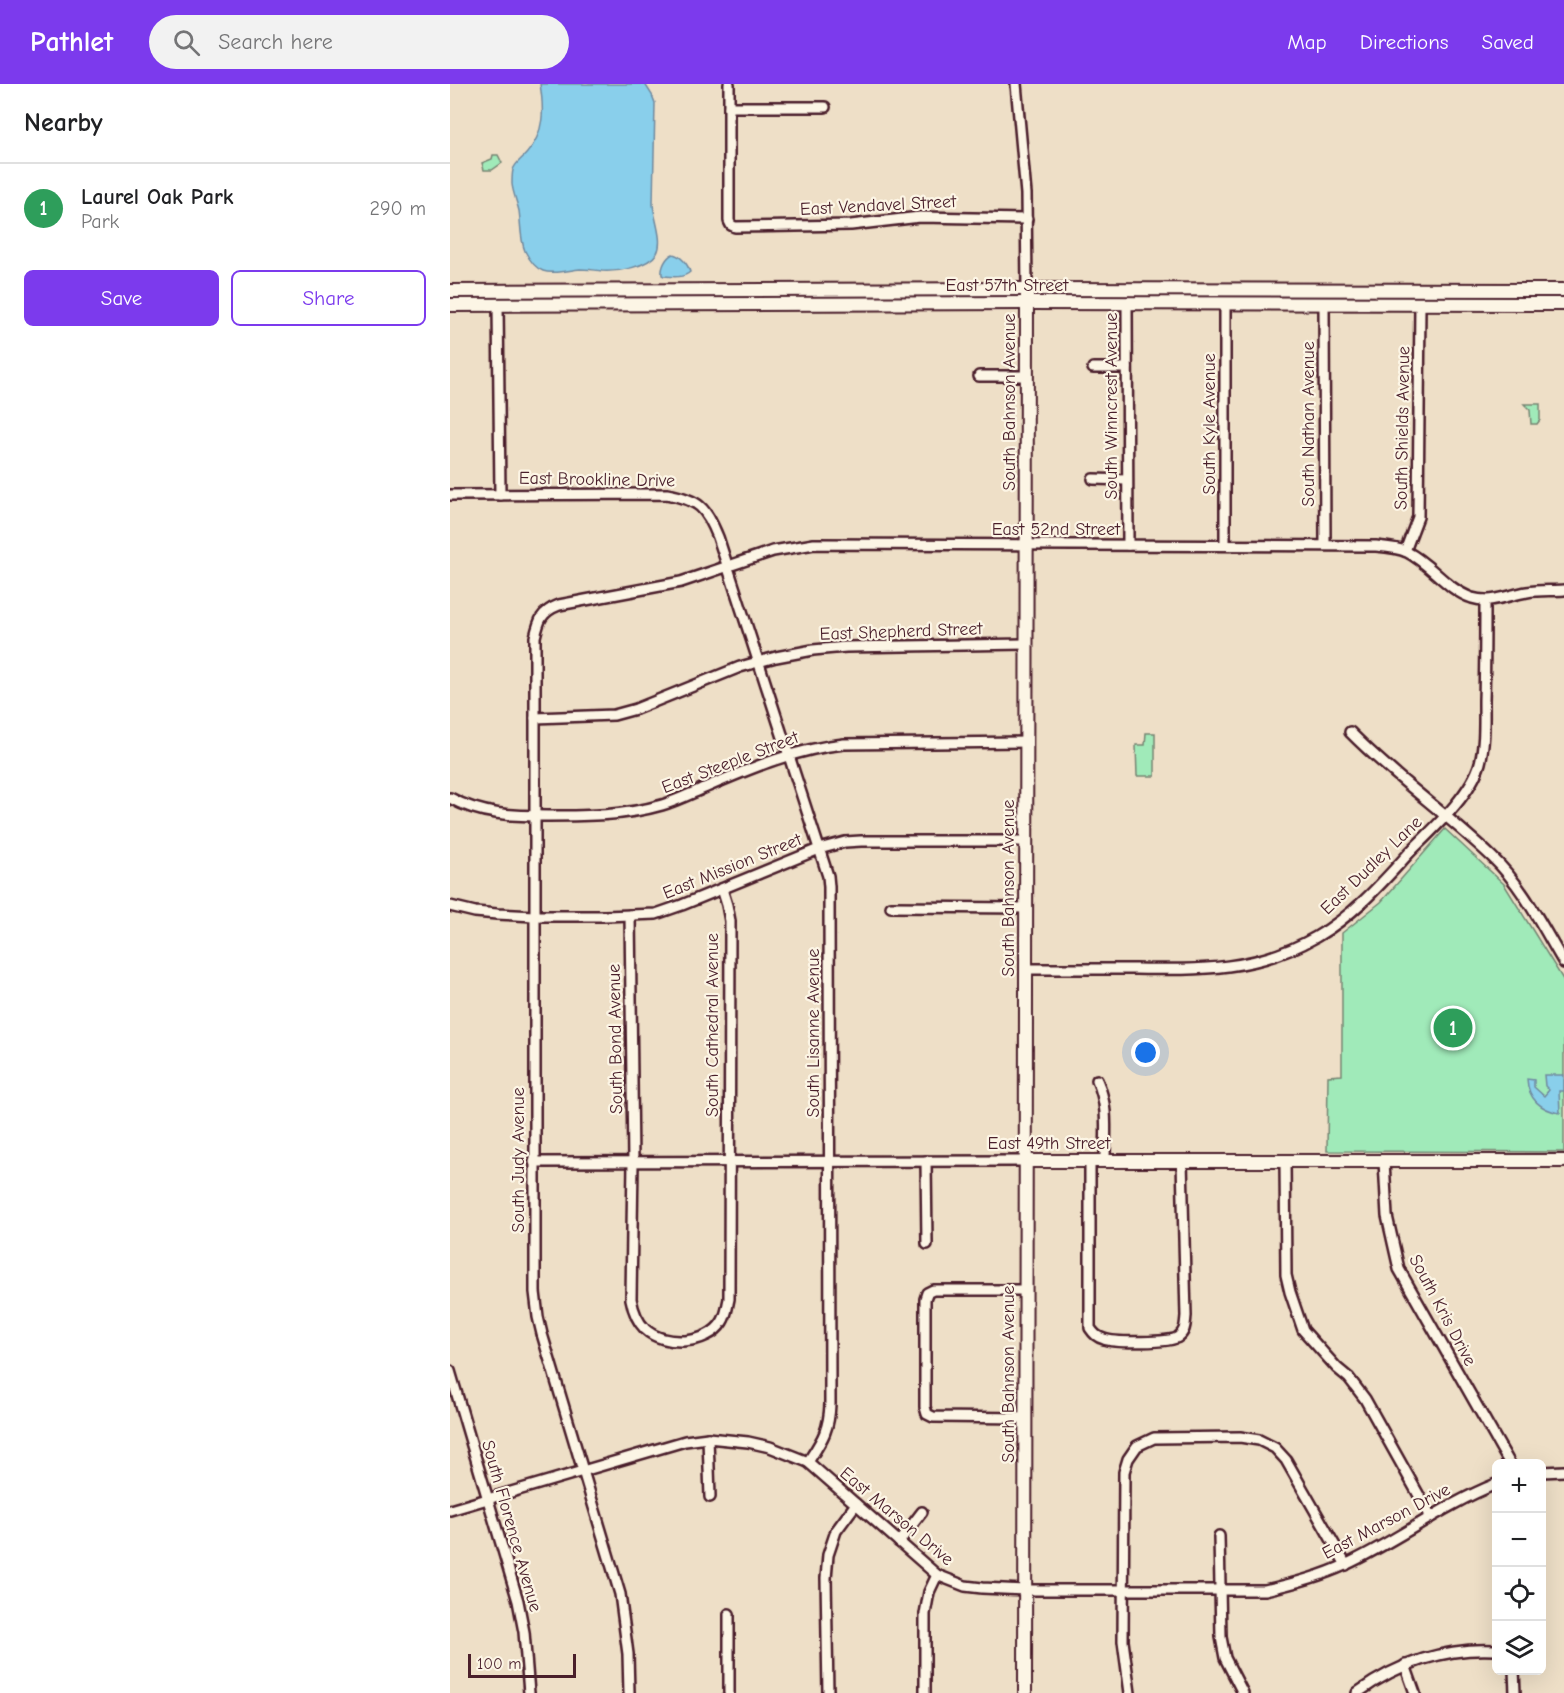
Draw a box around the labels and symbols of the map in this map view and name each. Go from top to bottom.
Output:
street label: East Vendavel Street [799,191,957,220]
street label: East 57th Street [946,275,1069,296]
street label: South Winncrest Avenue [1101,312,1122,500]
street label: South Bahnson Avenue [999,313,1020,491]
street label: South Nathan Avenue [1298,341,1319,507]
street label: South Shields Avenue [1391,346,1414,510]
street label: South Kyle Avenue [1199,353,1220,495]
street label: East Brookline Drive [519,468,675,491]
street label: East 52nd Street [992,519,1121,540]
street label: East Shepherd Street [819,618,984,645]
street label: East Steeple Street [659,726,802,798]
street label: South Bahnson Avenue [998,799,1019,977]
street label: East Dudley Lane [1316,812,1426,919]
street label: East Mission Street [660,829,805,904]
street label: South Cathedral Avenue [702,933,723,1117]
street label: South Lisanne Avenue [803,948,824,1118]
street label: South Bond Avenue [604,964,627,1114]
pin: 1 [1434,1006,1472,1050]
your location [1131,1038,1160,1067]
street label: South Judy Avenue [508,1087,529,1233]
street label: East 49th Street [988,1133,1111,1154]
street label: South Kris Drive [1404,1251,1481,1369]
street label: South Bahnson Avenue [998,1285,1019,1463]
street label: South Florence Avenue [477,1438,546,1614]
street label: East Marson Drive [836,1463,958,1570]
street label: East Marson Drive [1319,1479,1454,1564]
scale bar [468,1651,576,1678]

